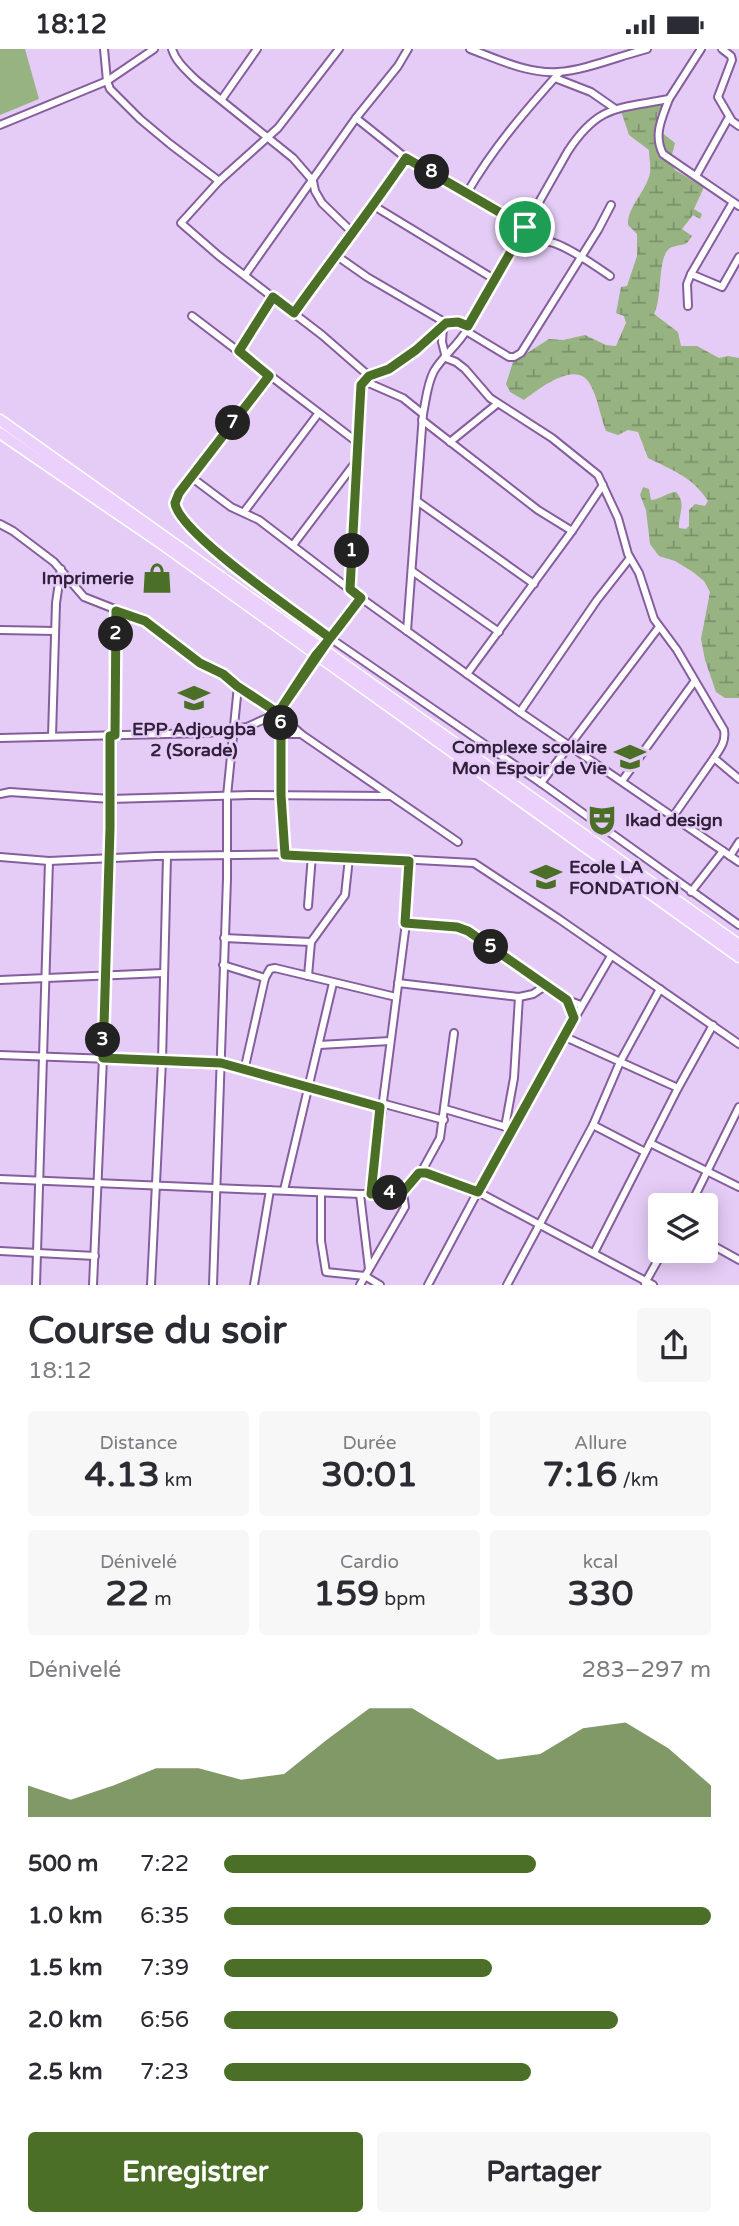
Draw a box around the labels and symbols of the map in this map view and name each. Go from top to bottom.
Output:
pin: 8 [414,155,450,189]
pin [495,197,555,257]
pin: 7 [216,405,250,441]
pin: 1 [334,533,370,569]
shop icon: Imprimerie [140,561,174,595]
place label: Imprimerie [42,567,134,589]
pin: 2 [99,617,134,651]
school or university icon: EPP Adjougba 2 (Sorade) [177,681,211,715]
pin: 6 [264,705,298,741]
place label: EPP Adjougba 2 (Sorade) [132,718,256,761]
place label: Complexe scolaire Mon Espoir de Vie [452,736,607,779]
school or university icon: Complexe scolaire Mon Espoir de Vie [613,740,647,774]
theatre icon: Ikad design [585,803,619,837]
place label: Ikad design [625,809,723,831]
place label: Ecole LA FONDATION [569,856,679,899]
school or university icon: Ecole LA FONDATION [529,860,563,894]
pin: 5 [474,929,508,965]
pin: 3 [86,1023,120,1058]
pin: 4 [372,1175,408,1211]

